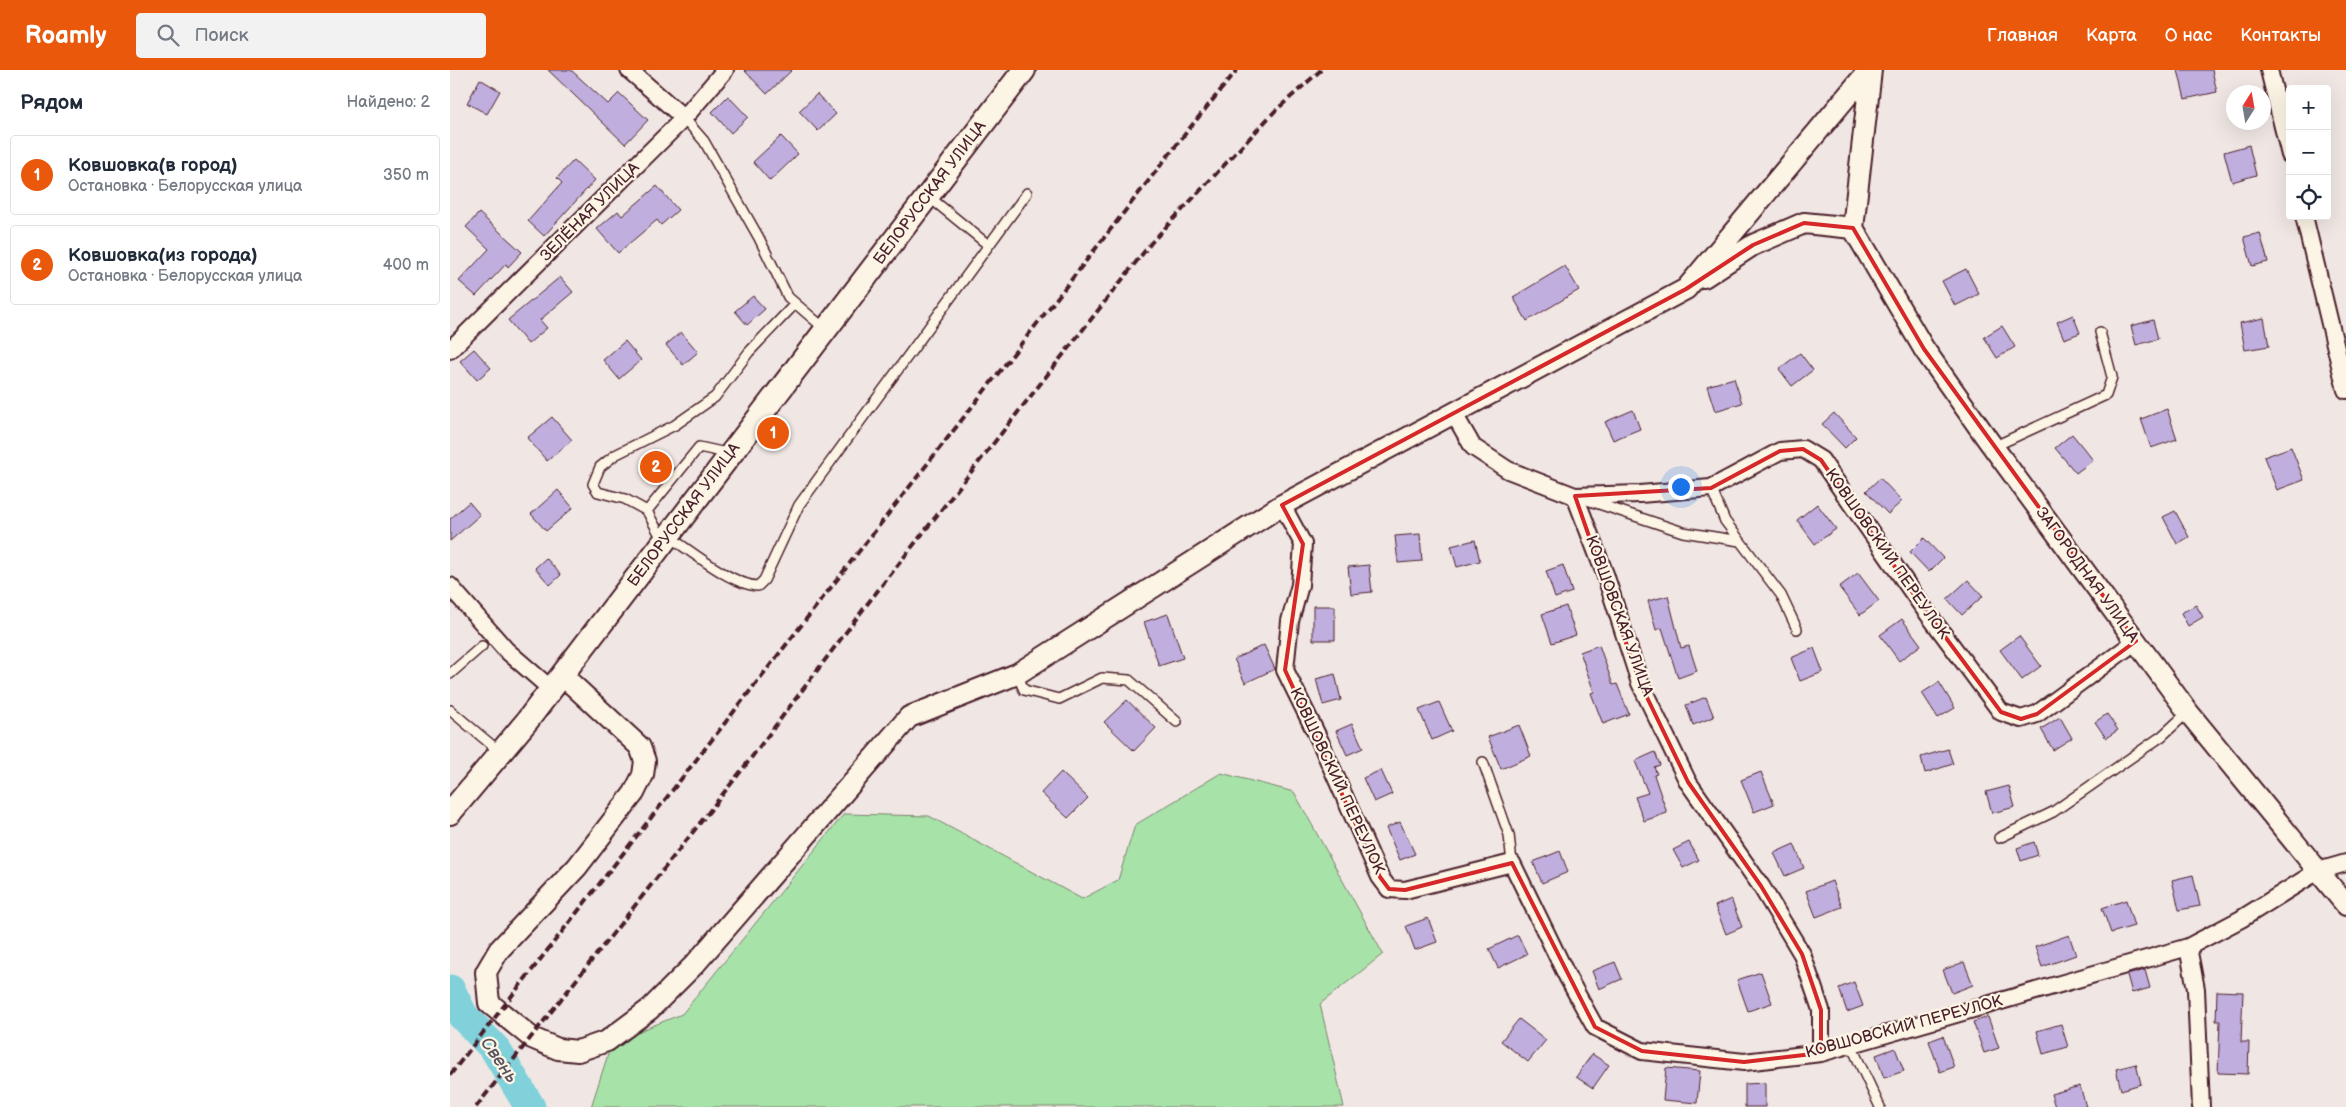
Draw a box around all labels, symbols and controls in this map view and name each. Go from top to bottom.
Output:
search box [136,13,486,58]
text: Roamly [25,21,106,50]
icon: search [154,21,182,49]
text: Поиск [194,24,249,47]
text: Главная [1987,25,2058,46]
text: Карта [2086,25,2137,46]
text: О нас [2165,25,2212,46]
text: Контакты [2240,25,2321,46]
north arrow [2226,85,2271,130]
map controls [2286,85,2331,220]
button: + [2286,85,2331,130]
text: Рядом [20,90,83,115]
text: Найдено: 2 [346,93,430,112]
street label: БЕЛОРУССКАЯ УЛИЦА [870,117,990,269]
button: − [2286,130,2331,175]
text: Ковшовка(в город) [68,154,237,177]
street label: ЗЕЛЁНАЯ УЛИЦА [536,158,644,265]
text: 1 [34,166,40,185]
text: 350 m [383,166,429,185]
button: locate [2286,175,2331,220]
text: Остановка · Белорусская улица [68,177,303,196]
text: Ковшовка(из города) [68,244,258,267]
text: 2 [32,256,42,275]
text: 400 m [383,256,429,275]
text: Остановка · Белорусская улица [68,267,303,286]
pin: 1 [757,414,789,452]
street label: БЕЛОРУССКАЯ УЛИЦА [624,439,744,591]
pin: 2 [640,448,672,486]
street label: КОВШОВСКИЙ ПЕРЕУЛОК [1821,465,1953,643]
your location [1668,474,1694,500]
street label: ЗАГОРОДНАЯ УЛИЦА [2032,504,2143,647]
street label: КОВШОВСКАЯ УЛИЦА [1581,533,1657,699]
street label: КОВШОВСКИЙ ПЕРЕУЛОК [1285,685,1389,878]
street label: КОВШОВСКИЙ ПЕРЕУЛОК [1803,991,2005,1062]
water label: Свень [476,1033,522,1087]

